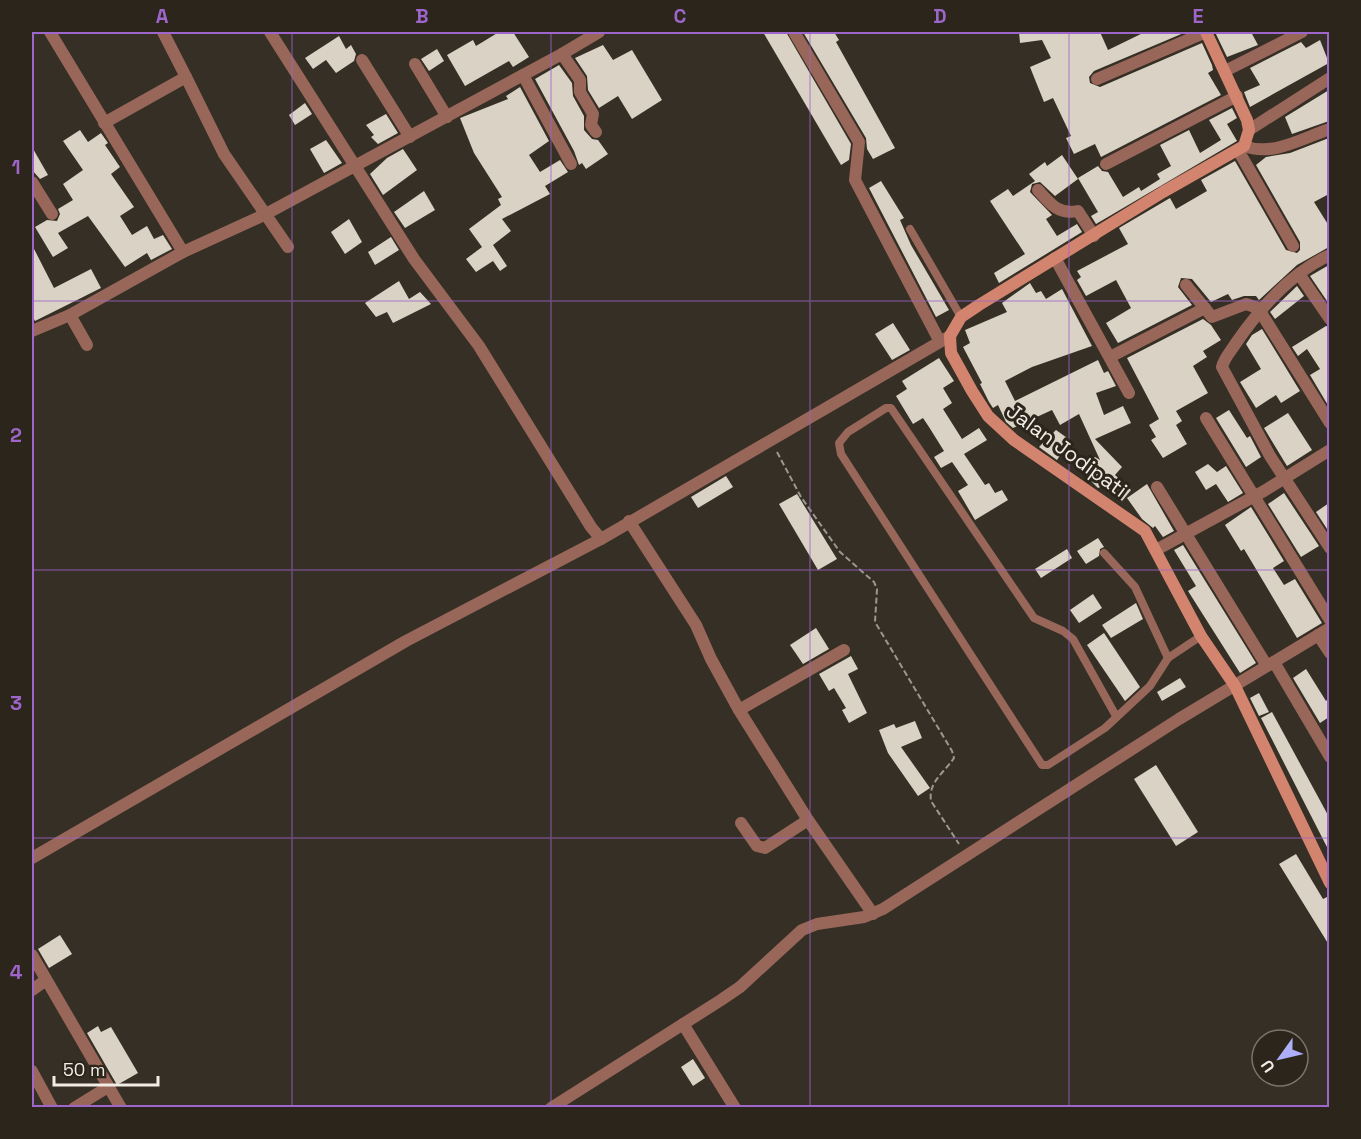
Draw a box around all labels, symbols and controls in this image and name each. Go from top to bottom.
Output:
text: A [156,3,169,29]
text: B [415,3,429,29]
text: C [674,3,687,29]
text: D [933,3,947,29]
text: E [1192,3,1204,29]
text: 1 [11,154,21,180]
street label: Jalan Jodipati [1001,397,1133,503]
text: 2 [10,422,22,448]
text: 3 [10,690,22,716]
text: 4 [10,959,23,985]
north arrow [1250,1028,1310,1088]
scale bar [54,1049,158,1087]
text: U [1256,1056,1280,1076]
text: 50 m [63,1058,105,1081]

